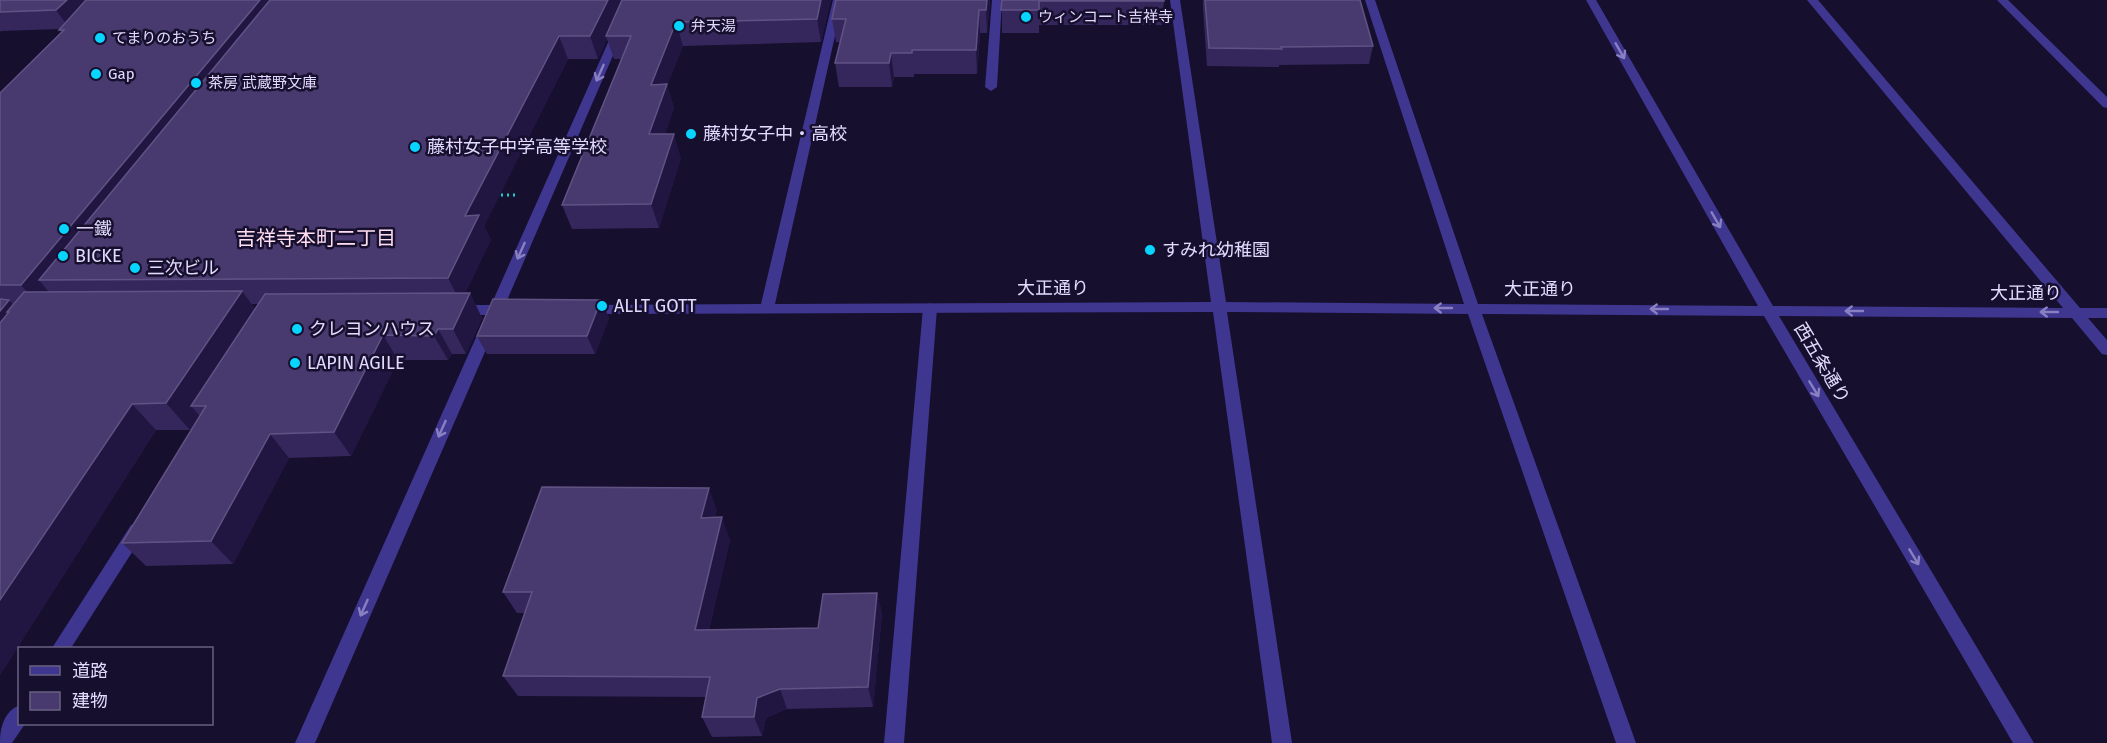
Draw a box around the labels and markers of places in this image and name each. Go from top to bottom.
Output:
place label: ウィンコート吉祥寺 [1038,8,1173,26]
marker: ウィンコート吉祥寺 [1019,10,1033,24]
place label: 弁天湯 [691,17,736,35]
marker: 弁天湯 [672,19,686,33]
place label: てまりのおうち [112,29,216,47]
marker: てまりのおうち [93,31,107,45]
place label: Gap [108,65,135,83]
marker: Gap [89,67,103,81]
place label: 茶房 武蔵野文庫 [208,74,317,92]
marker: 茶房 武蔵野文庫 [189,76,203,90]
place label: 藤村女子中・高校 [703,123,847,145]
marker: 藤村女子中・高校 [684,127,698,141]
place label: 藤村女子中学高等学校 [427,136,607,158]
marker: 藤村女子中学高等学校 [408,140,422,154]
place label: 一鐵 [76,218,112,240]
marker: 一鐵 [57,222,71,236]
place label: すみれ幼稚園 [1162,239,1270,261]
marker: すみれ幼稚園 [1143,243,1157,257]
place label: BICKE [75,245,122,267]
marker: BICKE [56,249,70,263]
place label: 三次ビル [147,257,219,279]
marker: 三次ビル [128,261,142,275]
place label: ALLT GOTT [614,295,697,317]
marker: ALLT GOTT [595,299,609,313]
place label: クレヨンハウス [309,318,435,340]
marker: クレヨンハウス [290,322,304,336]
place label: LAPIN AGILE [307,352,405,374]
marker: LAPIN AGILE [288,356,302,370]

